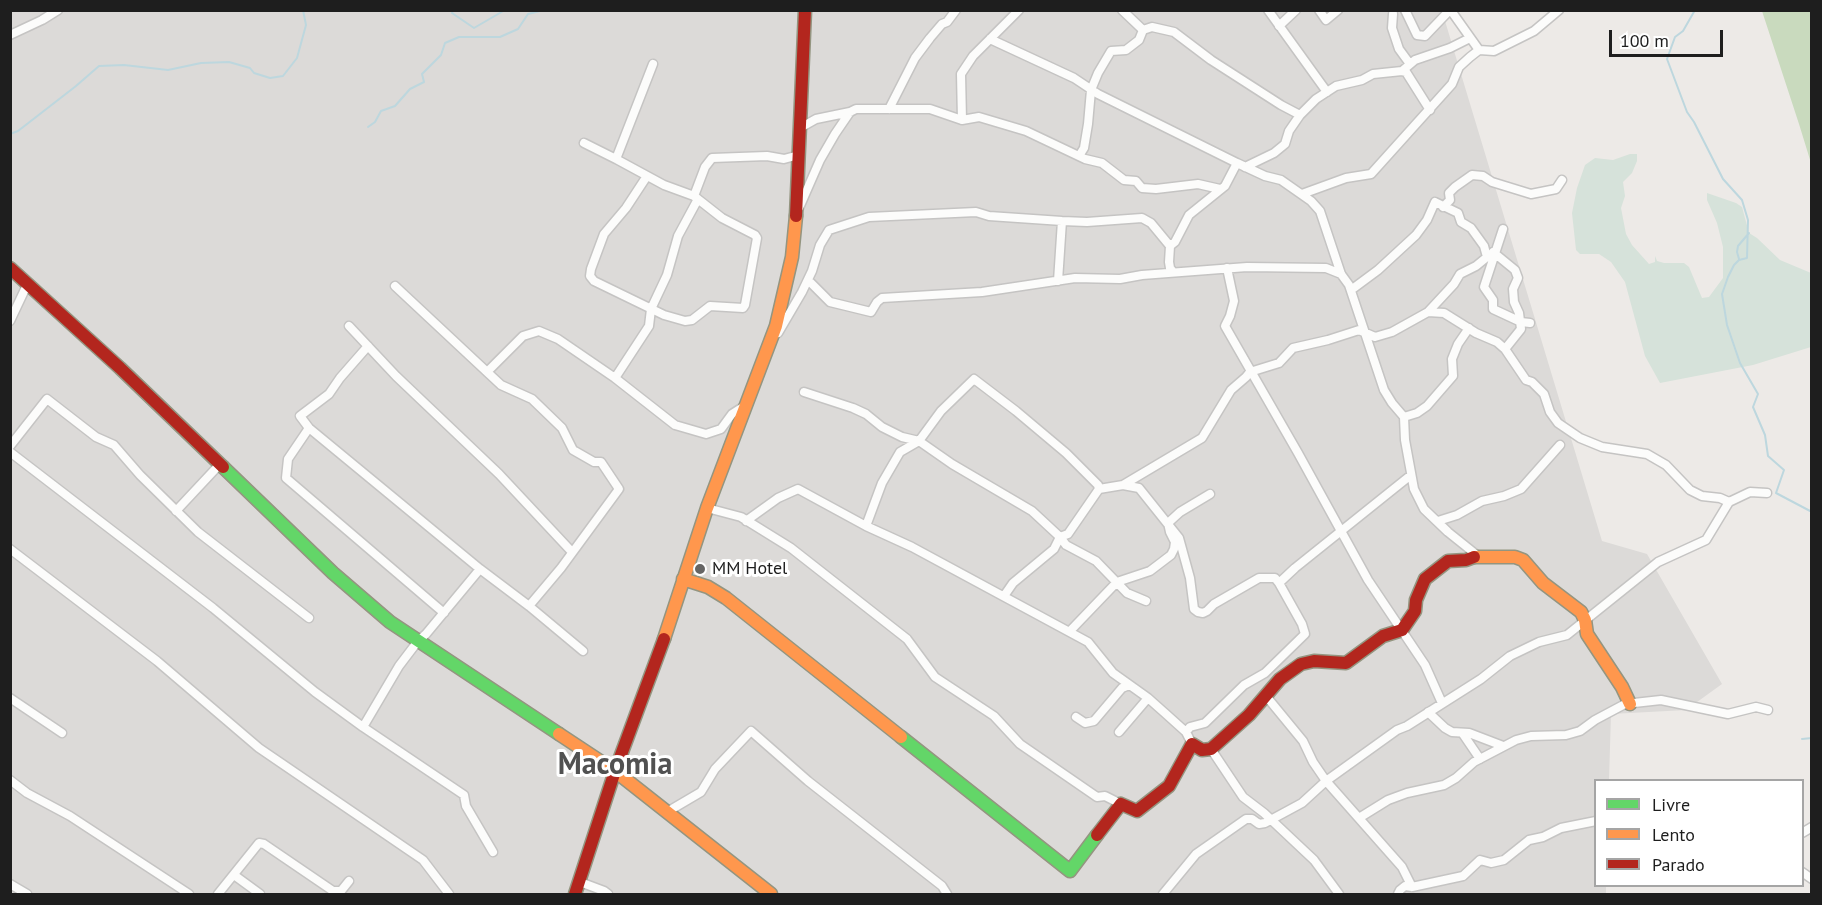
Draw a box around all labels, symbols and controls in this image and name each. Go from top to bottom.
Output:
scale bar [1612,18,1726,56]
text: 100 m [1620,29,1669,52]
place label: MM Hotel [712,558,787,580]
marker: MM Hotel [693,562,707,576]
district label: Macomia [558,747,672,783]
legend [1594,779,1804,887]
text: Livre [1652,793,1690,816]
text: Lento [1652,823,1695,846]
text: Parado [1652,853,1705,876]

